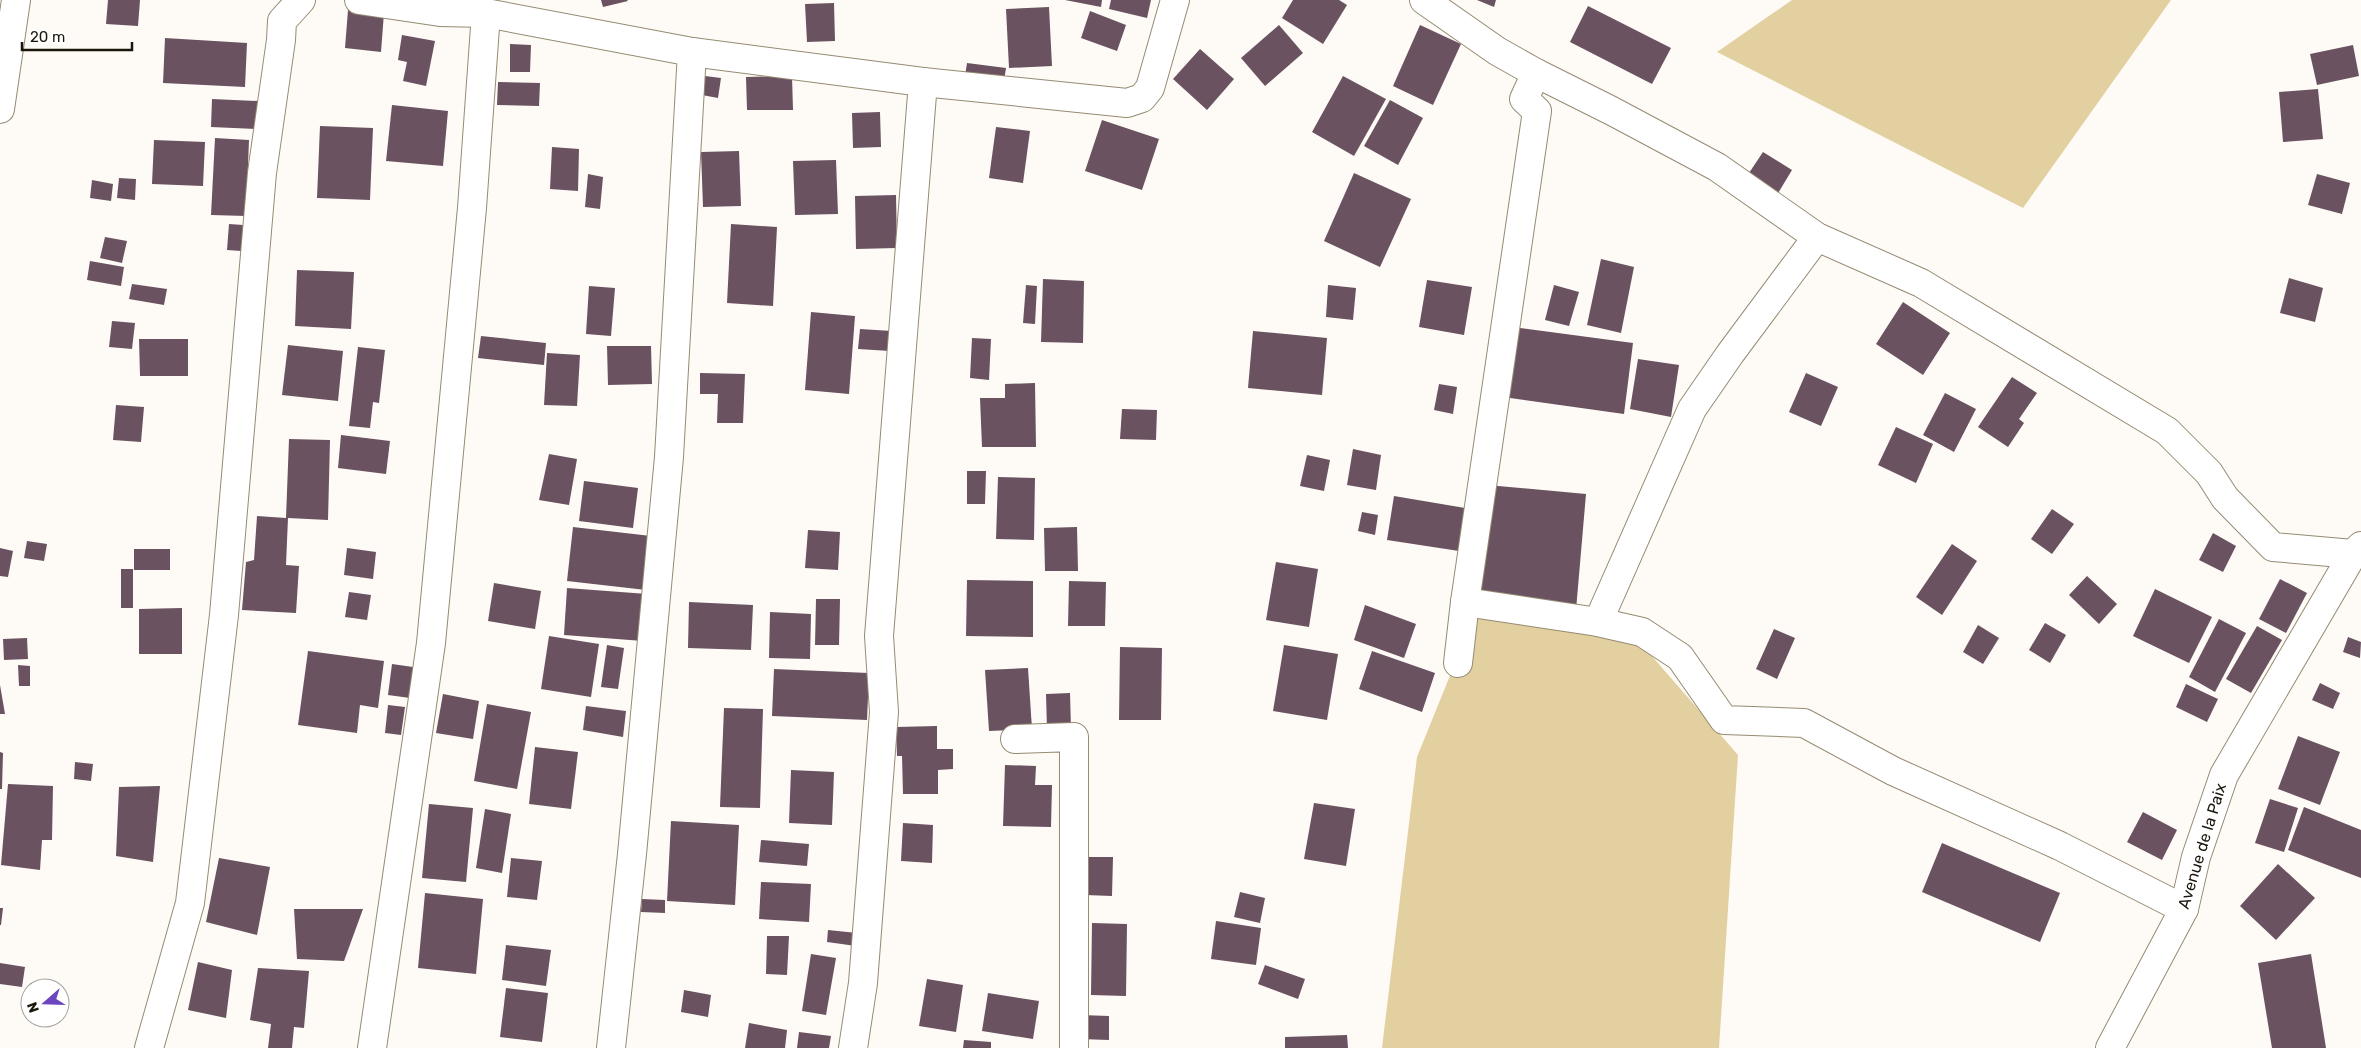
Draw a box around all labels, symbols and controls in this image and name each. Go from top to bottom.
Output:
scale bar [22,20,132,52]
text: 20 m [30,28,65,46]
street label: Avenue de la Paix [2174,780,2230,911]
north arrow [20,978,70,1028]
text: N [24,1000,43,1015]

